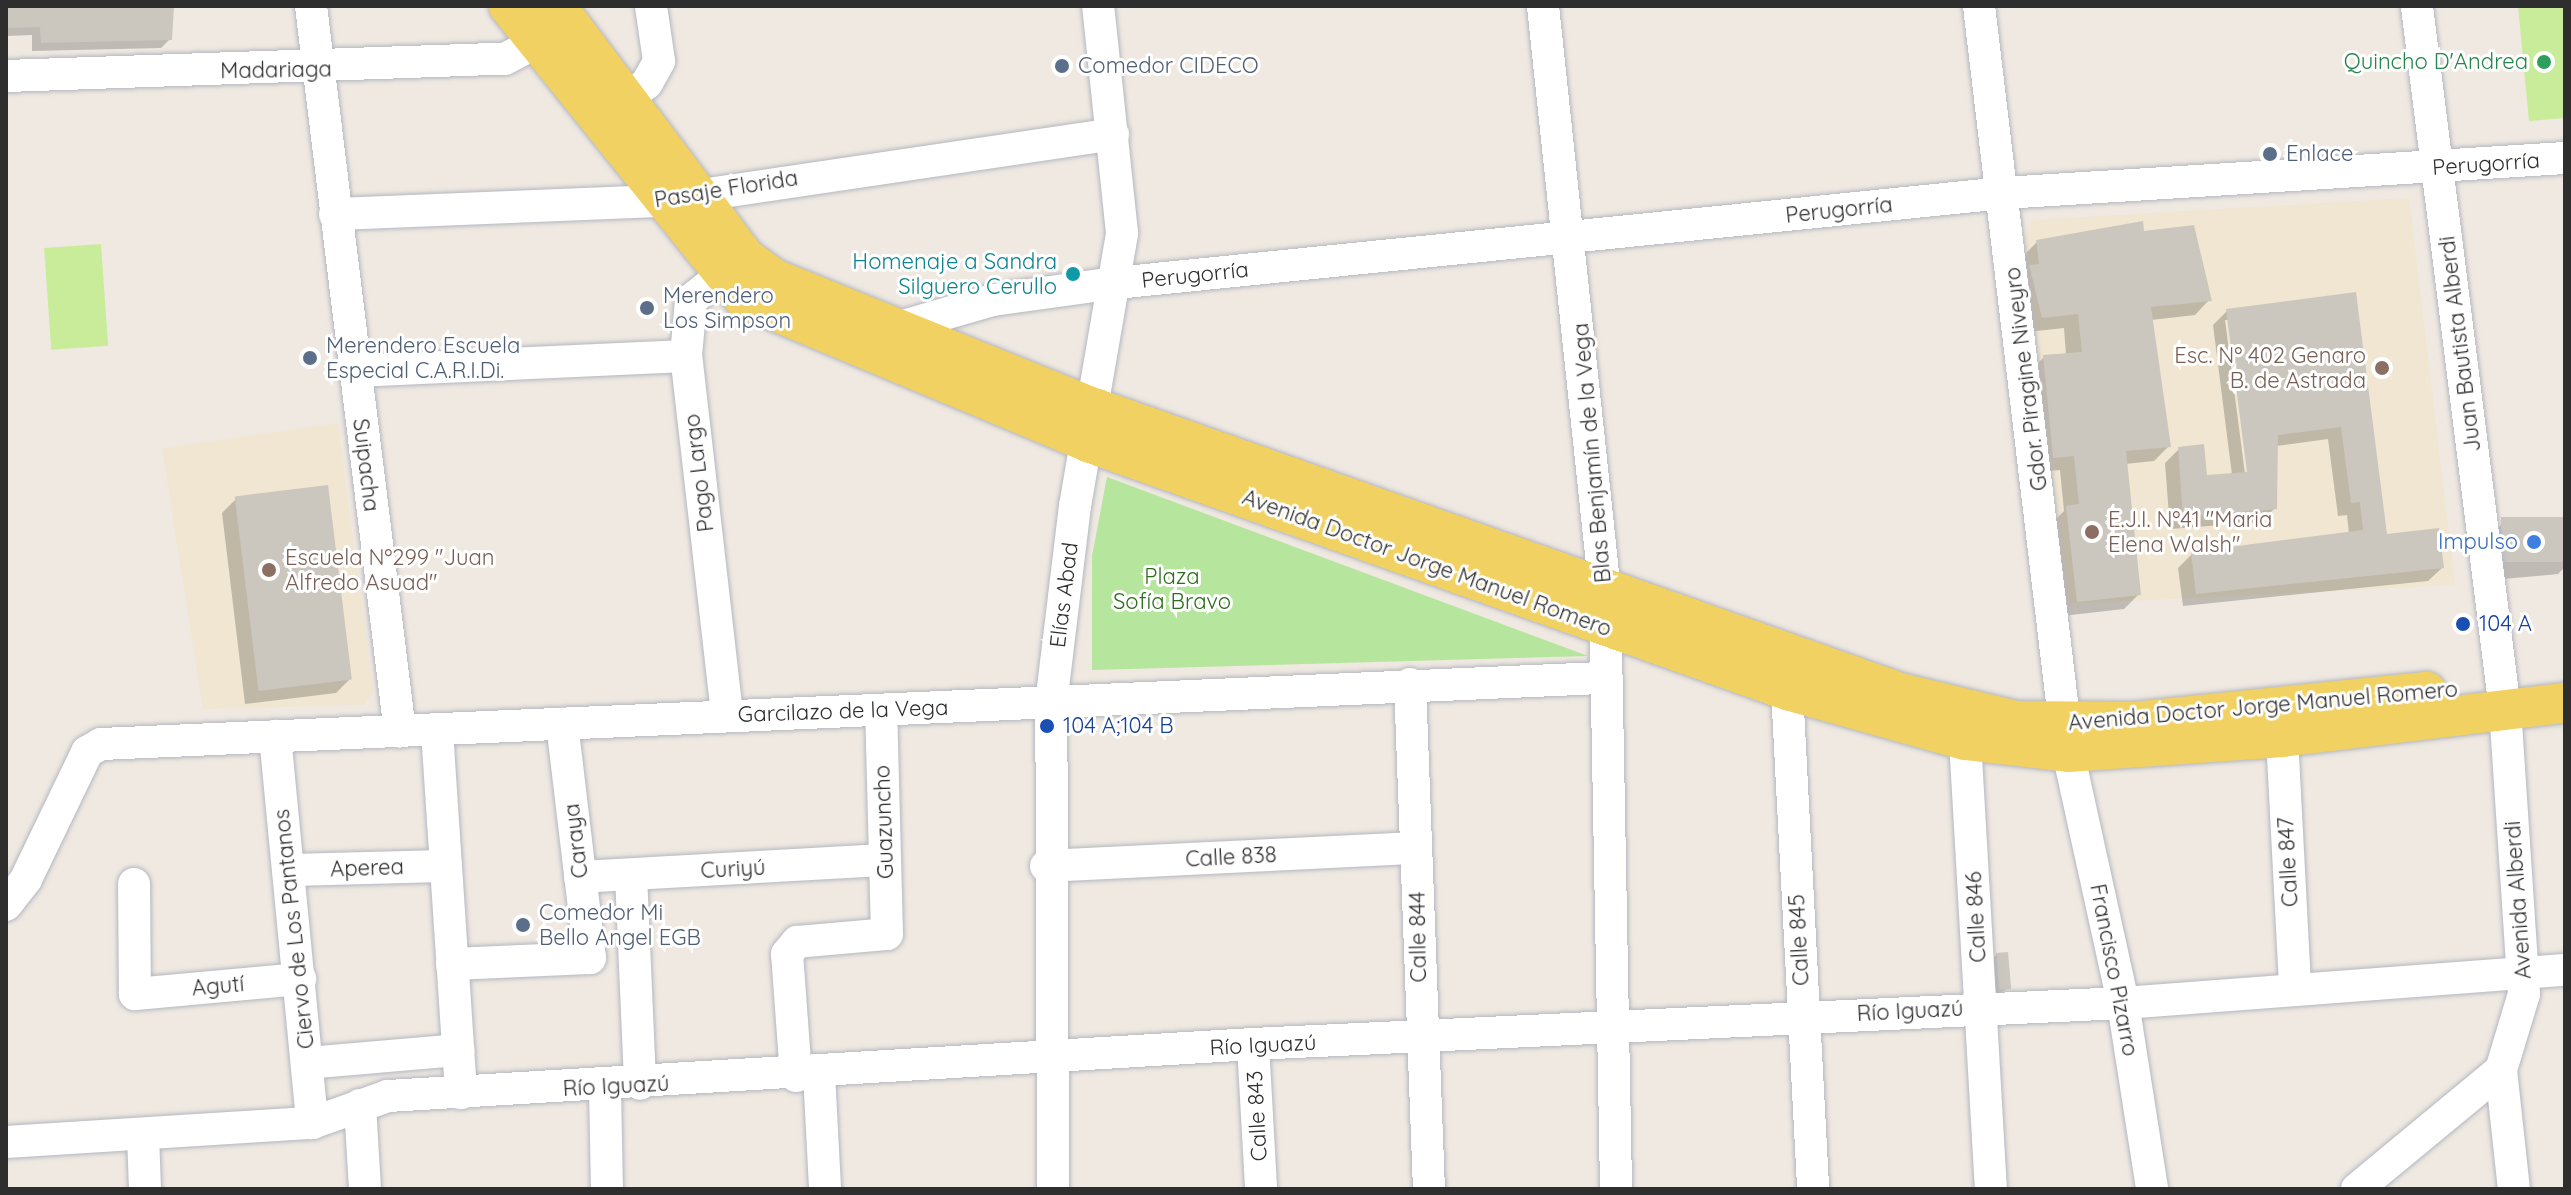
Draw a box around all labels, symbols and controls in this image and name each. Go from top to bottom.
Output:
place label: Quincho D'Andrea [2344,49,2528,75]
place label: Comedor CIDECO [1078,53,1259,79]
marker: Quincho D'Andrea [2535,53,2553,71]
street label: Madariaga [220,56,332,84]
marker: Comedor CIDECO [1053,57,1071,75]
place label: Enlace [2286,141,2353,167]
marker: Enlace [2261,145,2279,163]
street label: Perugorría [2431,147,2541,181]
street label: Pasaje Florida [652,165,800,213]
street label: Perugorría [1784,191,1894,229]
street label: Juan Bautista Alberdi [2434,234,2486,454]
place label: Homenaje a Sandra Silguero Cerullo [852,248,1057,300]
street label: Perugorría [1140,256,1250,294]
marker: Homenaje a Sandra Silguero Cerullo [1064,265,1082,283]
street label: Gdor. Piragine Niveyro [1999,266,2053,492]
place label: Merendero Los Simpson [663,282,791,334]
marker: Merendero Los Simpson [638,299,656,317]
street label: Blas Benjamín de la Vega [1567,322,1617,584]
place label: Merendero Escuela Especial C.A.R.I.Di. [326,332,520,384]
place label: Esc. Nº 402 Genaro B. de Astrada [2174,342,2366,394]
marker: Merendero Escuela Especial C.A.R.I.Di. [301,349,319,367]
marker: Esc. Nº 402 Genaro B. de Astrada [2373,359,2391,377]
street label: Pago Largo [679,412,719,534]
street label: Suipacha [347,417,385,513]
street label: Avenida Doctor Jorge Manuel Romero [1239,484,1615,642]
place label: E.J.I. Nº41 "Maria Elena Walsh" [2108,506,2272,558]
marker: E.J.I. Nº41 "Maria Elena Walsh" [2083,523,2101,541]
place label: Impulso [2438,529,2518,555]
marker: Impulso [2525,533,2543,551]
street label: Elías Abad [1044,541,1084,649]
place label: Escuela Nº299 "Juan Alfredo Asuad" [285,544,495,596]
marker: Escuela Nº299 "Juan Alfredo Asuad" [260,561,278,579]
park label: Plaza Sofía Bravo [1113,563,1231,614]
place label: 104 A [2479,611,2532,637]
marker: 104 A [2454,615,2472,633]
street label: Avenida Doctor Jorge Manuel Romero [2067,676,2459,736]
street label: Garcilazo de la Vega [737,694,949,728]
place label: 104 A;104 B [1063,713,1174,739]
marker: 104 A;104 B [1038,717,1056,735]
street label: Guazuncho [869,765,899,879]
street label: Caraya [558,802,594,880]
street label: Ciervo de Los Pantanos [268,808,320,1050]
street label: Calle 847 [2272,816,2304,908]
street label: Avenida Alberdi [2499,820,2537,980]
street label: Calle 838 [1185,841,1277,873]
street label: Aperea [330,854,404,882]
street label: Curiyú [700,854,766,884]
street label: Calle 846 [1960,871,1992,963]
street label: Francisco Pizarro [2084,882,2144,1058]
street label: Calle 844 [1404,891,1432,983]
street label: Calle 845 [1783,894,1815,986]
place label: Comedor Mi Bello Angel EGB [539,899,701,950]
marker: Comedor Mi Bello Angel EGB [514,916,532,934]
street label: Agutí [191,971,245,1001]
street label: Río Iguazú [1856,995,1964,1027]
street label: Río Iguazú [1209,1029,1317,1061]
street label: Río Iguazú [562,1070,670,1102]
street label: Calle 843 [1241,1070,1273,1162]

